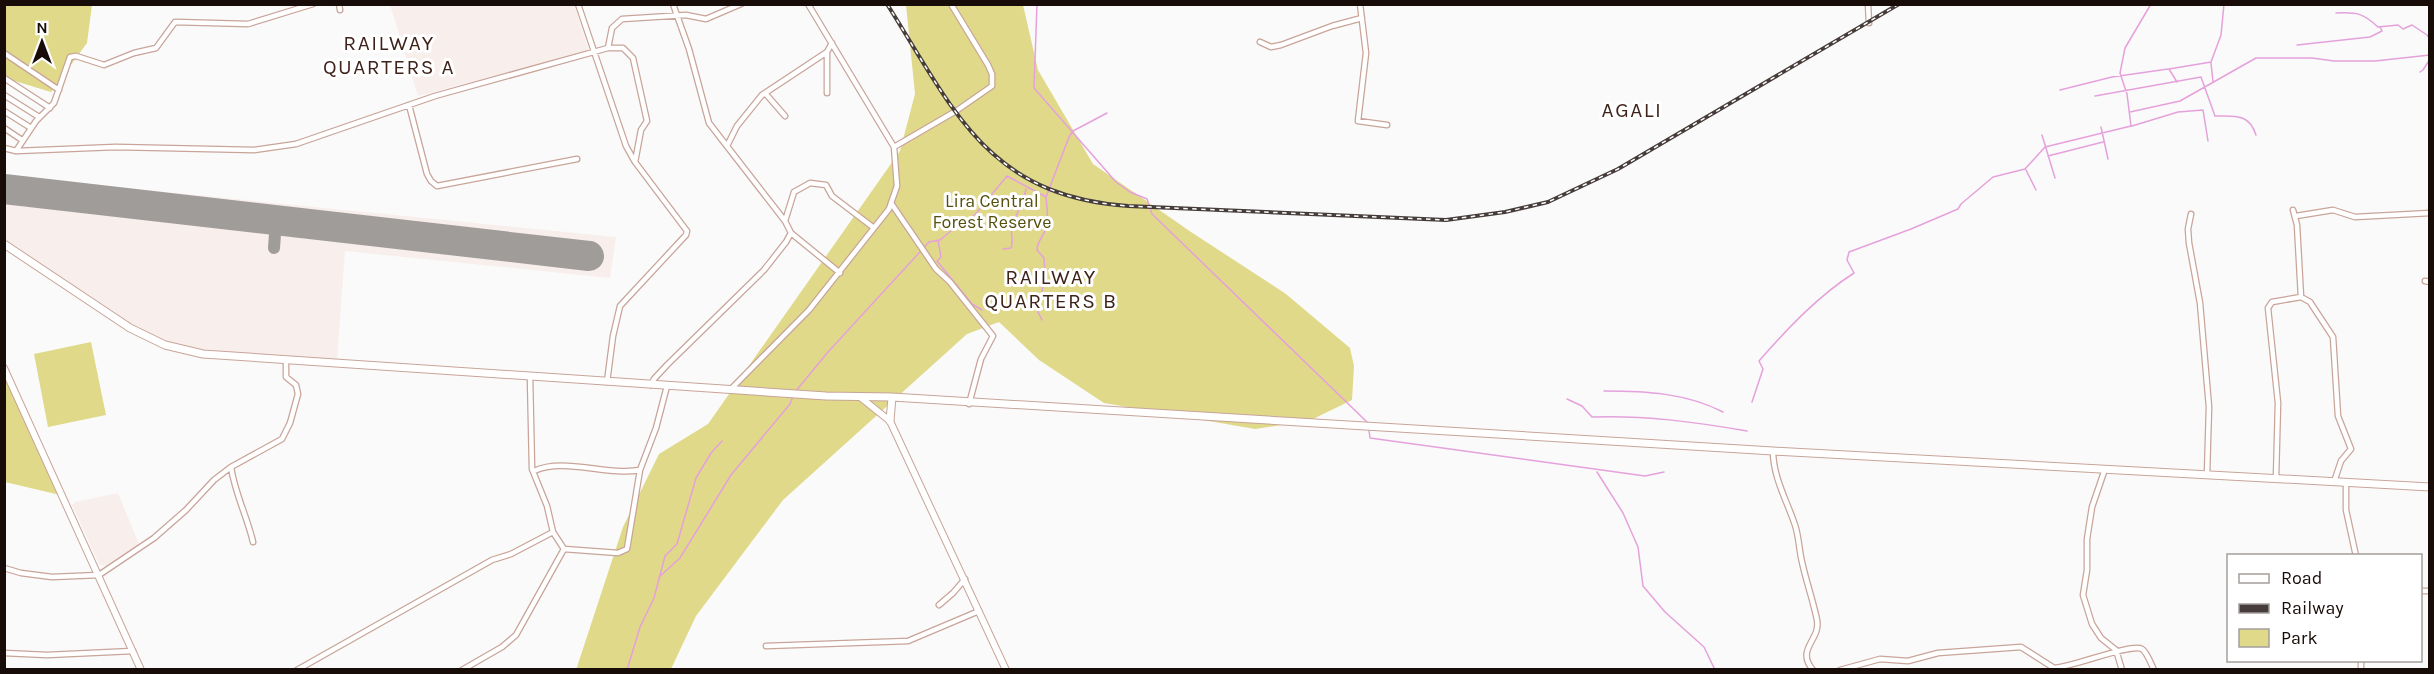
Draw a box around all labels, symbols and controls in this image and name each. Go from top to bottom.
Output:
north arrow [12,12,72,72]
text: N [36,18,48,37]
district label: RAILWAY QUARTERS A [323,31,455,79]
district label: AGALI [1602,98,1662,122]
park label: Lira Central Forest Reserve [933,190,1051,233]
district label: RAILWAY QUARTERS B [984,265,1118,313]
legend [2227,554,2422,662]
text: Road [2281,567,2322,589]
text: Railway [2281,597,2344,619]
text: Park [2281,627,2318,649]

